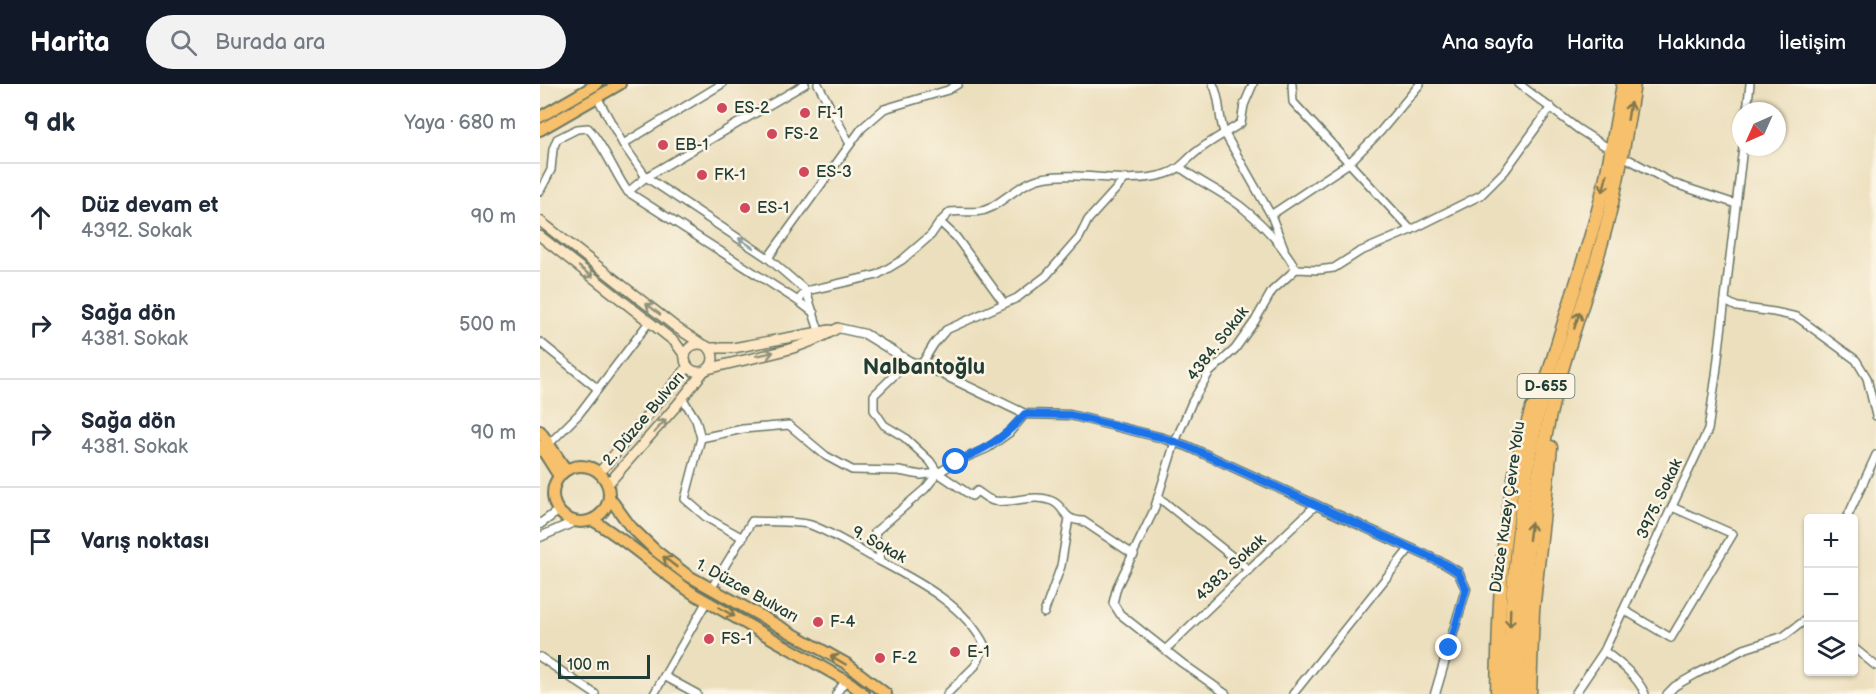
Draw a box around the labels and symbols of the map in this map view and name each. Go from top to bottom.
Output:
place label: ES-2 [734,99,770,118]
marker: ES-2 [715,101,729,115]
one-way arrow [1624,102,1635,122]
north arrow [1732,102,1786,156]
place label: FI-1 [817,104,844,123]
marker: FI-1 [798,106,812,120]
place label: FS-2 [784,125,819,144]
marker: FS-2 [765,127,779,141]
place label: EB-1 [675,136,709,155]
marker: EB-1 [656,138,670,152]
place label: ES-3 [816,163,852,182]
marker: ES-3 [797,165,811,179]
place label: FK-1 [714,166,746,185]
marker: FK-1 [695,168,709,182]
one-way arrow [1599,173,1610,192]
place label: ES-1 [757,199,789,218]
marker: ES-1 [738,201,752,215]
one-way arrow [738,237,754,249]
one-way arrow [578,265,594,278]
one-way arrow [645,303,661,316]
street label: 4384. Sokak [1183,303,1253,385]
one-way arrow [1572,311,1583,330]
one-way arrow [754,348,774,359]
district label: Nalbantoğlu [863,354,985,381]
street label: 2. Düzce Bulvarı [599,368,689,470]
road number: D-655 [1518,374,1574,398]
one-way arrow [653,418,666,434]
street label: Düzce Kuzey Çevre Yolu [1487,420,1529,594]
route start [942,448,968,474]
street label: 3975. Sokak [1633,456,1687,542]
street label: 9. Sokak [848,522,910,568]
one-way arrow [1525,522,1536,541]
street label: 4383. Sokak [1192,531,1270,605]
one-way arrow [662,555,678,568]
street label: 1. Düzce Bulvarı [693,555,801,627]
one-way arrow [718,607,735,619]
one-way arrow [1504,608,1516,628]
place label: F-4 [830,613,855,632]
marker: F-4 [811,615,825,629]
place label: FS-1 [721,630,752,649]
marker: FS-1 [702,632,716,646]
route end [1435,634,1461,660]
place label: E-1 [967,643,990,662]
marker: E-1 [948,645,962,659]
place label: F-2 [892,649,917,668]
marker: F-2 [873,651,887,665]
scale bar [558,652,650,680]
one-way arrow [830,654,848,665]

